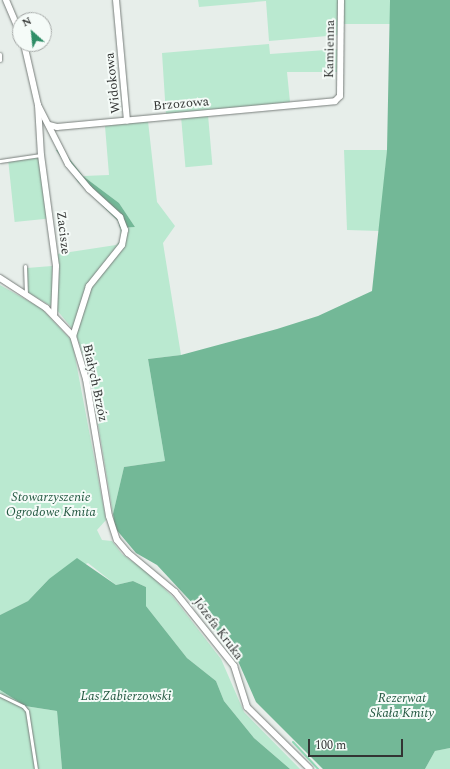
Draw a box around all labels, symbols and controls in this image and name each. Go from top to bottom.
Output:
north arrow [12,12,52,52]
text: N [19,12,35,31]
street label: Kamienna [322,20,338,78]
street label: Widokowa [102,52,124,114]
street label: Brzozowa [152,94,210,114]
street label: Zacisze [53,211,73,255]
street label: Białych Brzóz [79,343,111,423]
park label: Stowarzyszenie Ogrodowe Kmita [6,490,96,521]
street label: Józefa Kruka [190,595,246,663]
park label: Las Zabierzowski [81,688,171,704]
park label: Rezerwat Skała Kmity [370,691,434,722]
scale bar [310,731,405,757]
text: 100 m [315,736,346,755]

